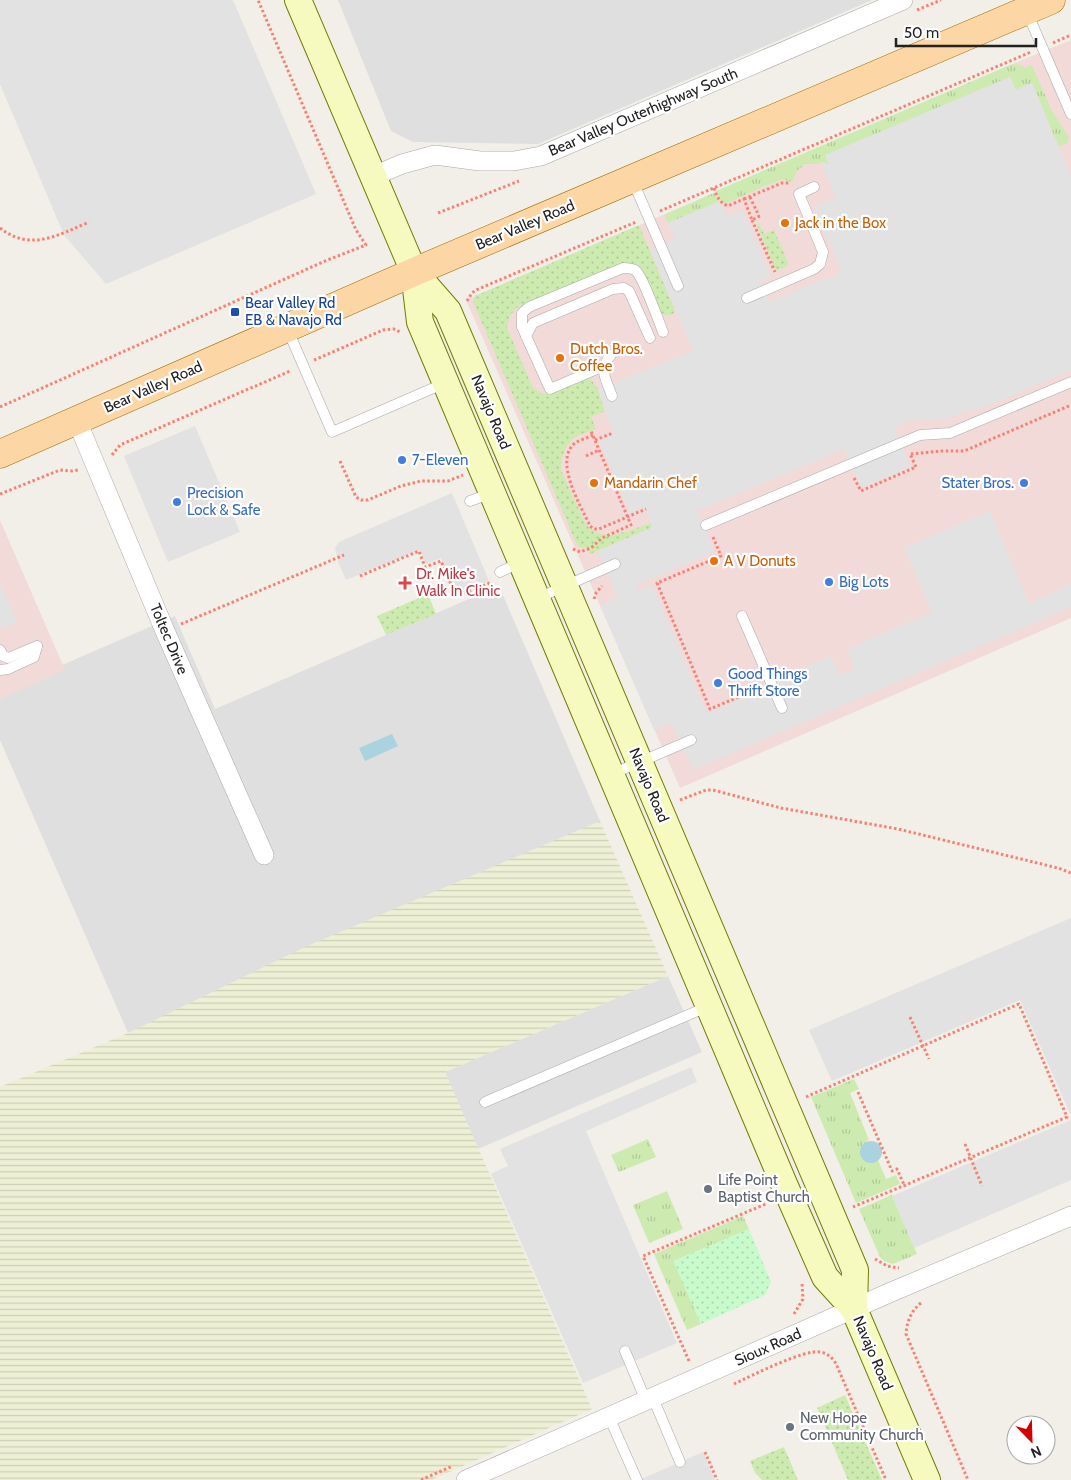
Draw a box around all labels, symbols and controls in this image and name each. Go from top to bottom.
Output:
scale bar [896,15,1036,47]
text: 50 m [904,24,939,42]
street label: Bear Valley Outerhighway South [546,64,740,160]
street label: Bear Valley Road [473,196,577,254]
place label: Jack in the Box [794,214,886,232]
marker: Jack in the Box [779,217,791,229]
place label: Bear Valley Rd EB & Navajo Rd [245,294,342,329]
marker: Bear Valley Rd EB & Navajo Rd [229,306,241,318]
place label: Dutch Bros. Coffee [570,340,643,375]
marker: Dutch Bros. Coffee [554,352,566,364]
street label: Bear Valley Road [101,357,205,417]
street label: Navajo Road [467,372,515,452]
place label: 7-Eleven [412,451,468,469]
marker: 7-Eleven [396,454,408,466]
place label: Mandarin Chef [604,474,697,492]
place label: Stater Bros. [942,474,1014,492]
marker: Mandarin Chef [588,477,600,489]
marker: Stater Bros. [1018,477,1030,489]
place label: Precision Lock & Safe [187,484,261,519]
marker: Precision Lock & Safe [171,496,183,508]
place label: A V Donuts [724,552,796,570]
marker: A V Donuts [708,555,720,567]
place label: Dr. Mike's Walk In Clinic [416,565,500,600]
place label: Big Lots [839,573,889,591]
marker: Dr. Mike's Walk In Clinic [398,576,412,590]
marker: Big Lots [823,576,835,588]
street label: Toltec Drive [146,601,192,677]
place label: Good Things Thrift Store [728,665,807,700]
marker: Good Things Thrift Store [712,677,724,689]
street label: Navajo Road [625,745,673,825]
place label: Life Point Baptist Church [718,1171,810,1206]
marker: Life Point Baptist Church [702,1183,714,1195]
street label: Navajo Road [849,1313,897,1393]
street label: Sioux Road [732,1324,804,1370]
place label: New Hope Community Church [800,1409,924,1444]
north arrow [1006,1415,1056,1465]
marker: New Hope Community Church [784,1421,796,1433]
text: N [1028,1442,1044,1462]

